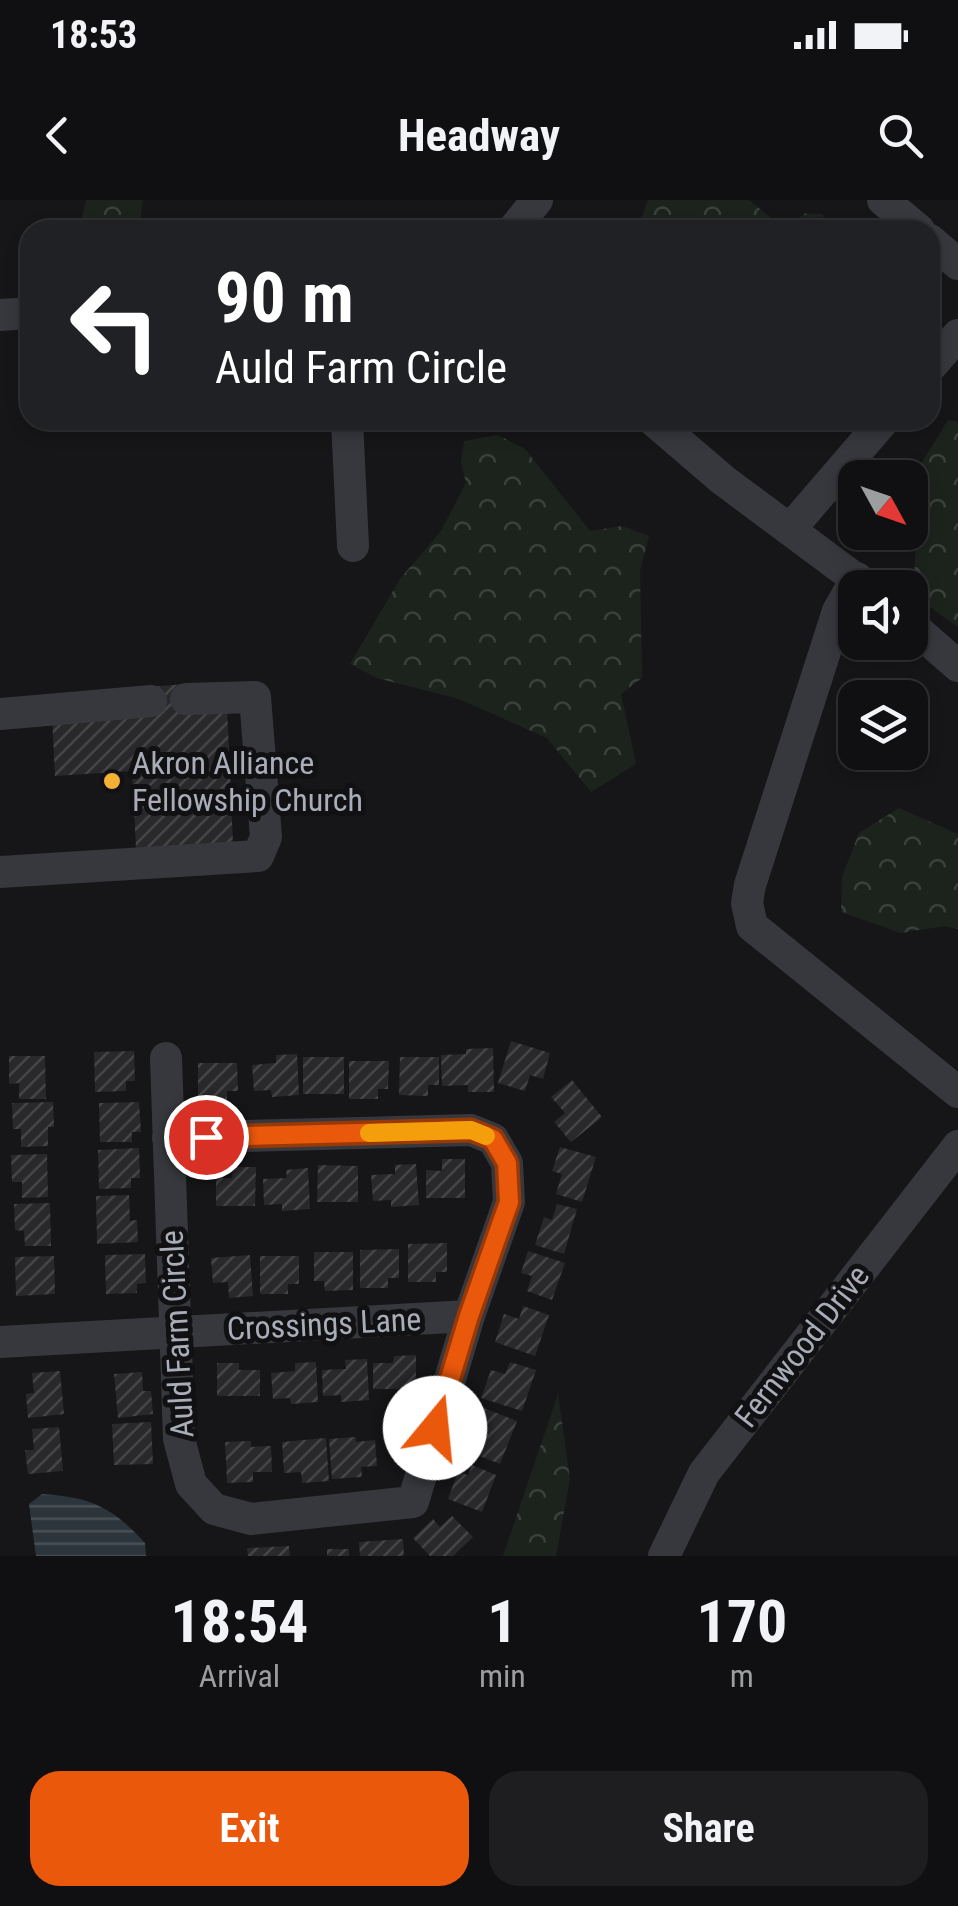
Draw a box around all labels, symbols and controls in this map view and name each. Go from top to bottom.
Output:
text: 18:53 [50,13,137,57]
icon: back [30,108,85,163]
icon: search [873,108,928,163]
text: Headway [398,109,560,162]
text: 90 m [215,257,354,339]
icon: left [50,260,180,390]
text: Auld Farm Circle [215,341,507,394]
north arrow [838,460,928,550]
map controls [838,460,928,770]
button: sound [838,570,928,660]
button: layers [838,680,928,770]
place label: Akron Alliance Fellowship Church [132,744,363,819]
marker: Akron Alliance Fellowship Church [101,770,123,792]
pin [164,1095,249,1180]
icon: arrive [179,1110,234,1165]
street label: Auld Farm Circle [153,1229,201,1439]
street label: Fernwood Drive [727,1257,877,1435]
street label: Crossings Lane [226,1300,422,1348]
position arrow [383,1376,487,1480]
text: 18:54 [171,1586,308,1657]
text: 1 [487,1586,518,1657]
text: 170 [696,1586,787,1657]
text: Arrival [199,1657,280,1695]
text: min [479,1657,526,1695]
text: m [730,1657,754,1695]
button: Exit [30,1771,469,1886]
button: Share [489,1771,928,1886]

